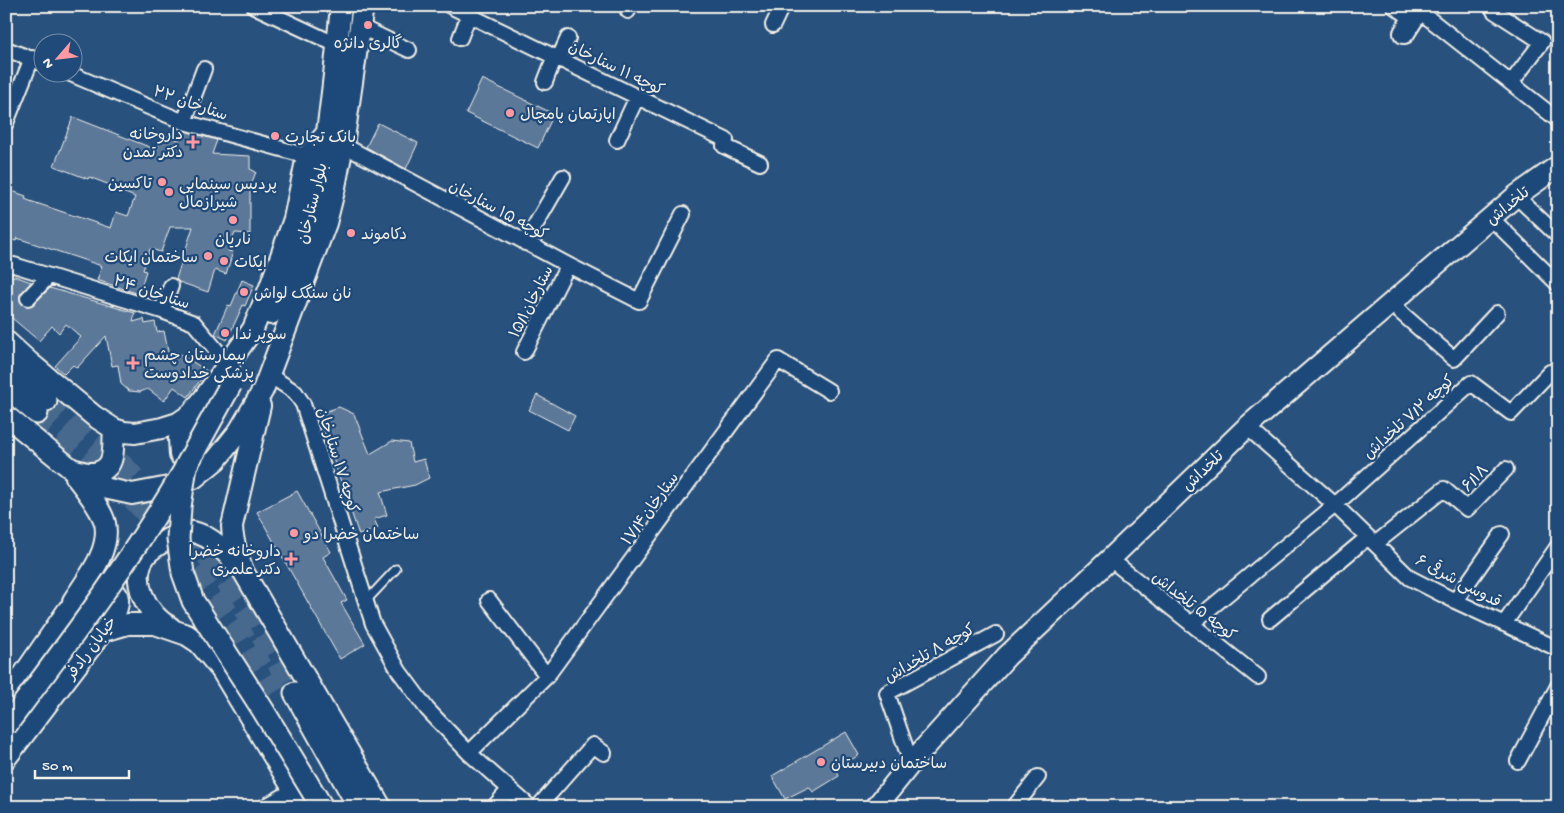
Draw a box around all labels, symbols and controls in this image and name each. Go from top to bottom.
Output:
marker: گالری دانژه [362,19,374,31]
north arrow [32,32,82,82]
place label: گالری دانژه [334,33,402,55]
street label: کوچه ۱۱ ستارخان [565,39,667,102]
text: N [39,55,58,71]
street label: ۲۲ ستارخان [150,84,230,127]
marker: اپارتمان پامچال [504,107,516,119]
place label: اپارتمان پامچال [520,107,616,126]
place label: داروخانه دکتر تمدن [123,127,183,164]
place label: بانک تجارت [285,129,356,149]
marker: بانک تجارت [269,130,281,142]
marker: داروخانه دکتر تمدن [187,136,199,148]
street label: بلوار ستارخان [295,161,334,246]
place label: تاکسین [108,176,152,195]
marker: تاکسین [156,176,168,188]
place label: پردیس سینمایی شیرازمال [179,177,277,214]
street label: کوچه ۱۵ ستارخان [445,178,550,246]
street label: تلخداش [1484,184,1535,231]
marker: پردیس سینمایی شیرازمال [163,186,175,198]
marker: ناریان [227,214,239,226]
marker: دکاموند [345,227,357,239]
place label: دکاموند [361,227,407,246]
place label: ناریان [215,232,251,251]
place label: ساختمان ایکات [104,250,198,269]
marker: ساختمان ایکات [202,250,214,262]
marker: ايكات [218,255,230,267]
place label: ايكات [234,255,267,274]
street label: ستارخان۱۵/۱ [507,263,559,342]
street label: ۲۴ ستارخان [110,273,191,316]
place label: نان سنگک لواش [254,283,351,305]
marker: نان سنگک لواش [238,286,250,298]
marker: سوپر ندا [219,327,231,339]
place label: سوپر ندا [235,327,287,346]
place label: بیمارستان چشم پزشکی خدادوست [144,348,254,385]
marker: بیمارستان چشم پزشکی خدادوست [126,356,140,370]
street label: کوچه ۷/۲ تلخداش [1361,372,1460,465]
street label: کوچه ۱۷ ستارخان [311,406,361,516]
street label: تلخداش [1180,448,1229,497]
street label: ۶/۱۸ [1459,462,1494,497]
street label: ستارخان۱۷/۴ [619,470,685,550]
marker: ساختمان خضرا دو [288,527,300,539]
place label: ساختمان خضرا دو [302,527,419,546]
place label: داروخانه خضرا دکتر علمری [188,544,281,581]
street label: قدوسی شرقی ۶ [1411,549,1505,614]
marker: داروخانه خضرا دکتر علمری [285,553,297,565]
street label: کوچه ۵ تلخداش [1147,569,1239,647]
street label: خیابان رادفر [62,614,123,686]
street label: کوچه ۸ تلخداش [882,621,980,689]
scale bar [35,748,129,780]
marker: ساختمان دبیرستان [815,756,827,768]
place label: ساختمان دبیرستان [831,756,947,775]
text: 50 m [42,758,73,776]

